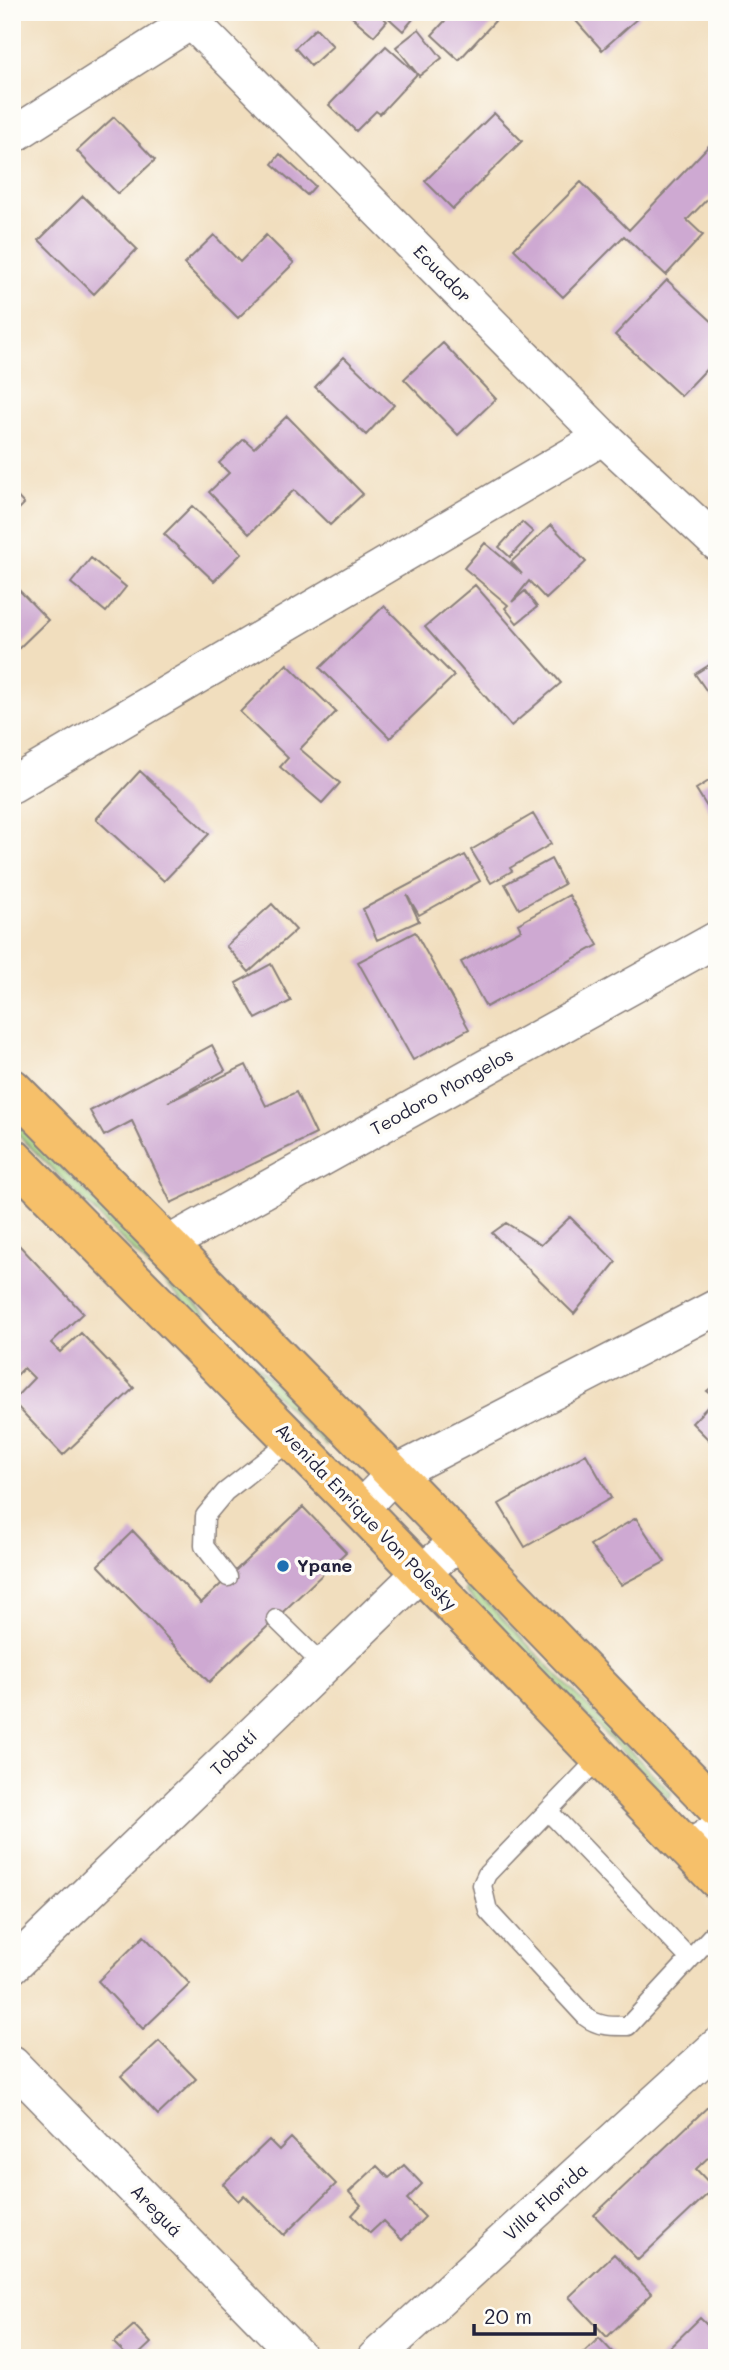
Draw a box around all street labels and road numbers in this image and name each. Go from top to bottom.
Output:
street label: Ecuador [408,239,477,308]
street label: Teodoro Mongelos [366,1042,517,1140]
street label: Avenida Enrique Von Polesky [271,1418,463,1615]
street label: Tobatí [204,1724,262,1781]
street label: Villa Florida [498,2157,593,2245]
street label: Areguá [126,2179,188,2242]

